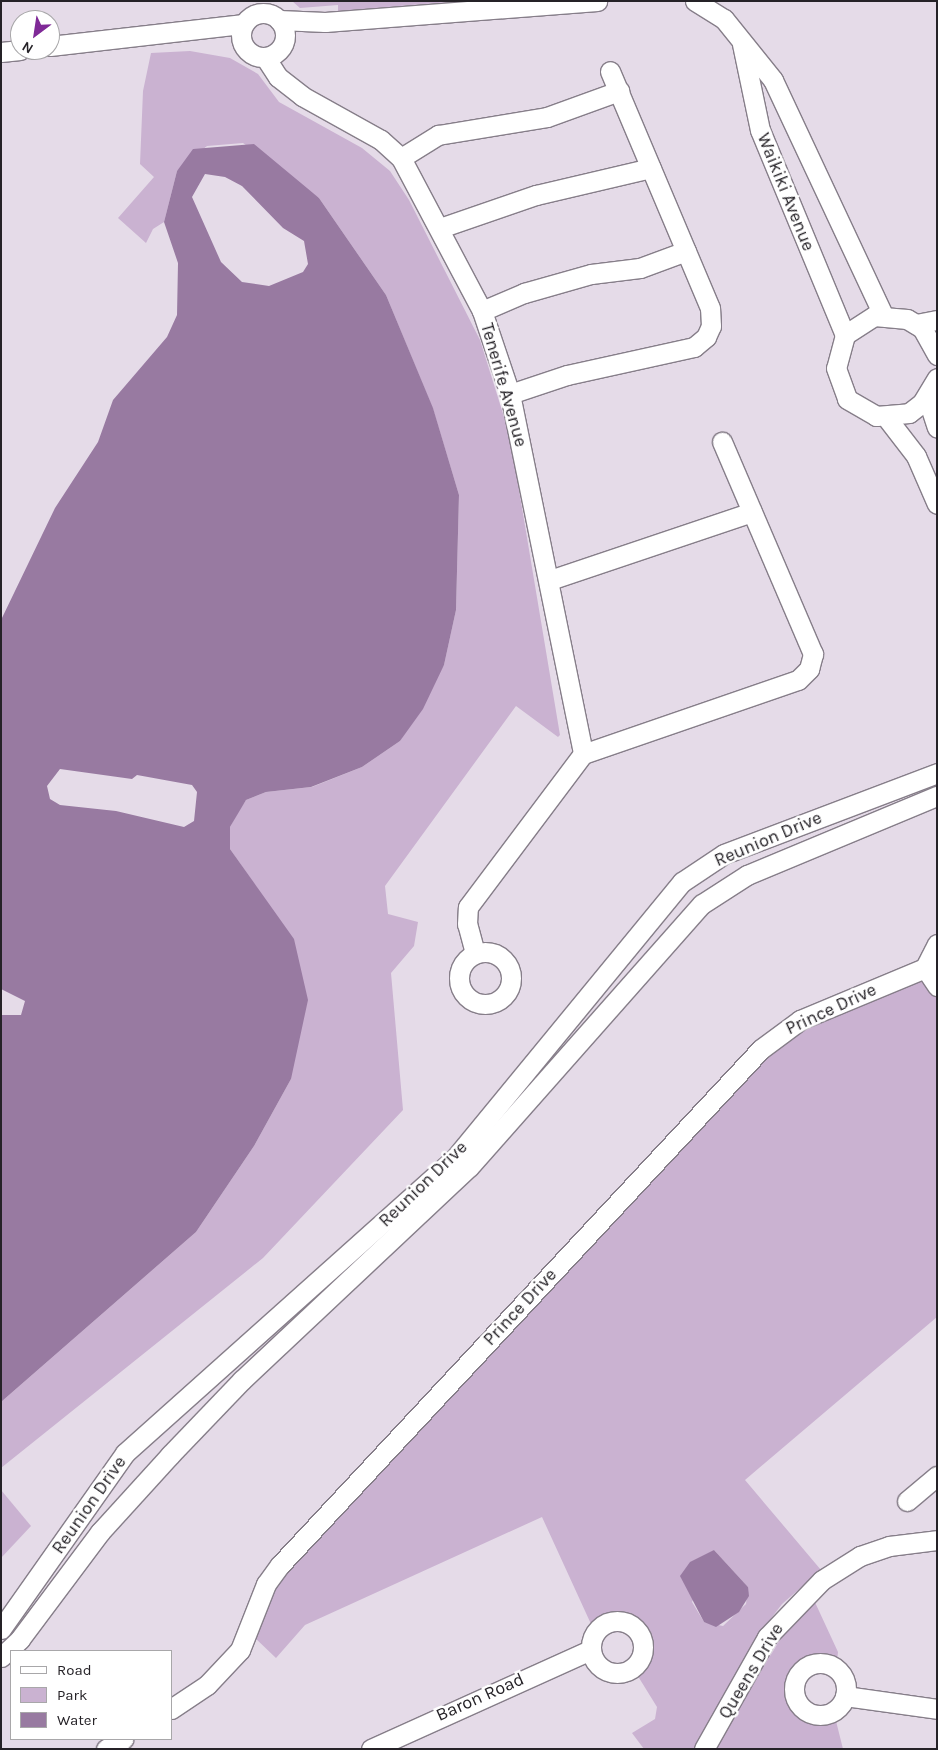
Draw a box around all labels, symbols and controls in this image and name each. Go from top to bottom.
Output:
north arrow [10,10,60,60]
text: N [19,38,36,57]
street label: Waikiki Avenue [753,130,819,254]
street label: Tenerife Avenue [476,321,532,449]
street label: Reunion Drive [711,807,825,871]
street label: Prince Drive [782,979,880,1039]
street label: Reunion Drive [374,1136,472,1232]
street label: Prince Drive [479,1264,561,1350]
street label: Reunion Drive [47,1452,131,1558]
street label: Queens Drive [714,1619,788,1723]
legend [10,1650,172,1740]
text: Road [57,1661,92,1679]
street label: Baron Road [433,1668,527,1726]
text: Park [57,1686,87,1704]
text: Water [57,1711,97,1729]

